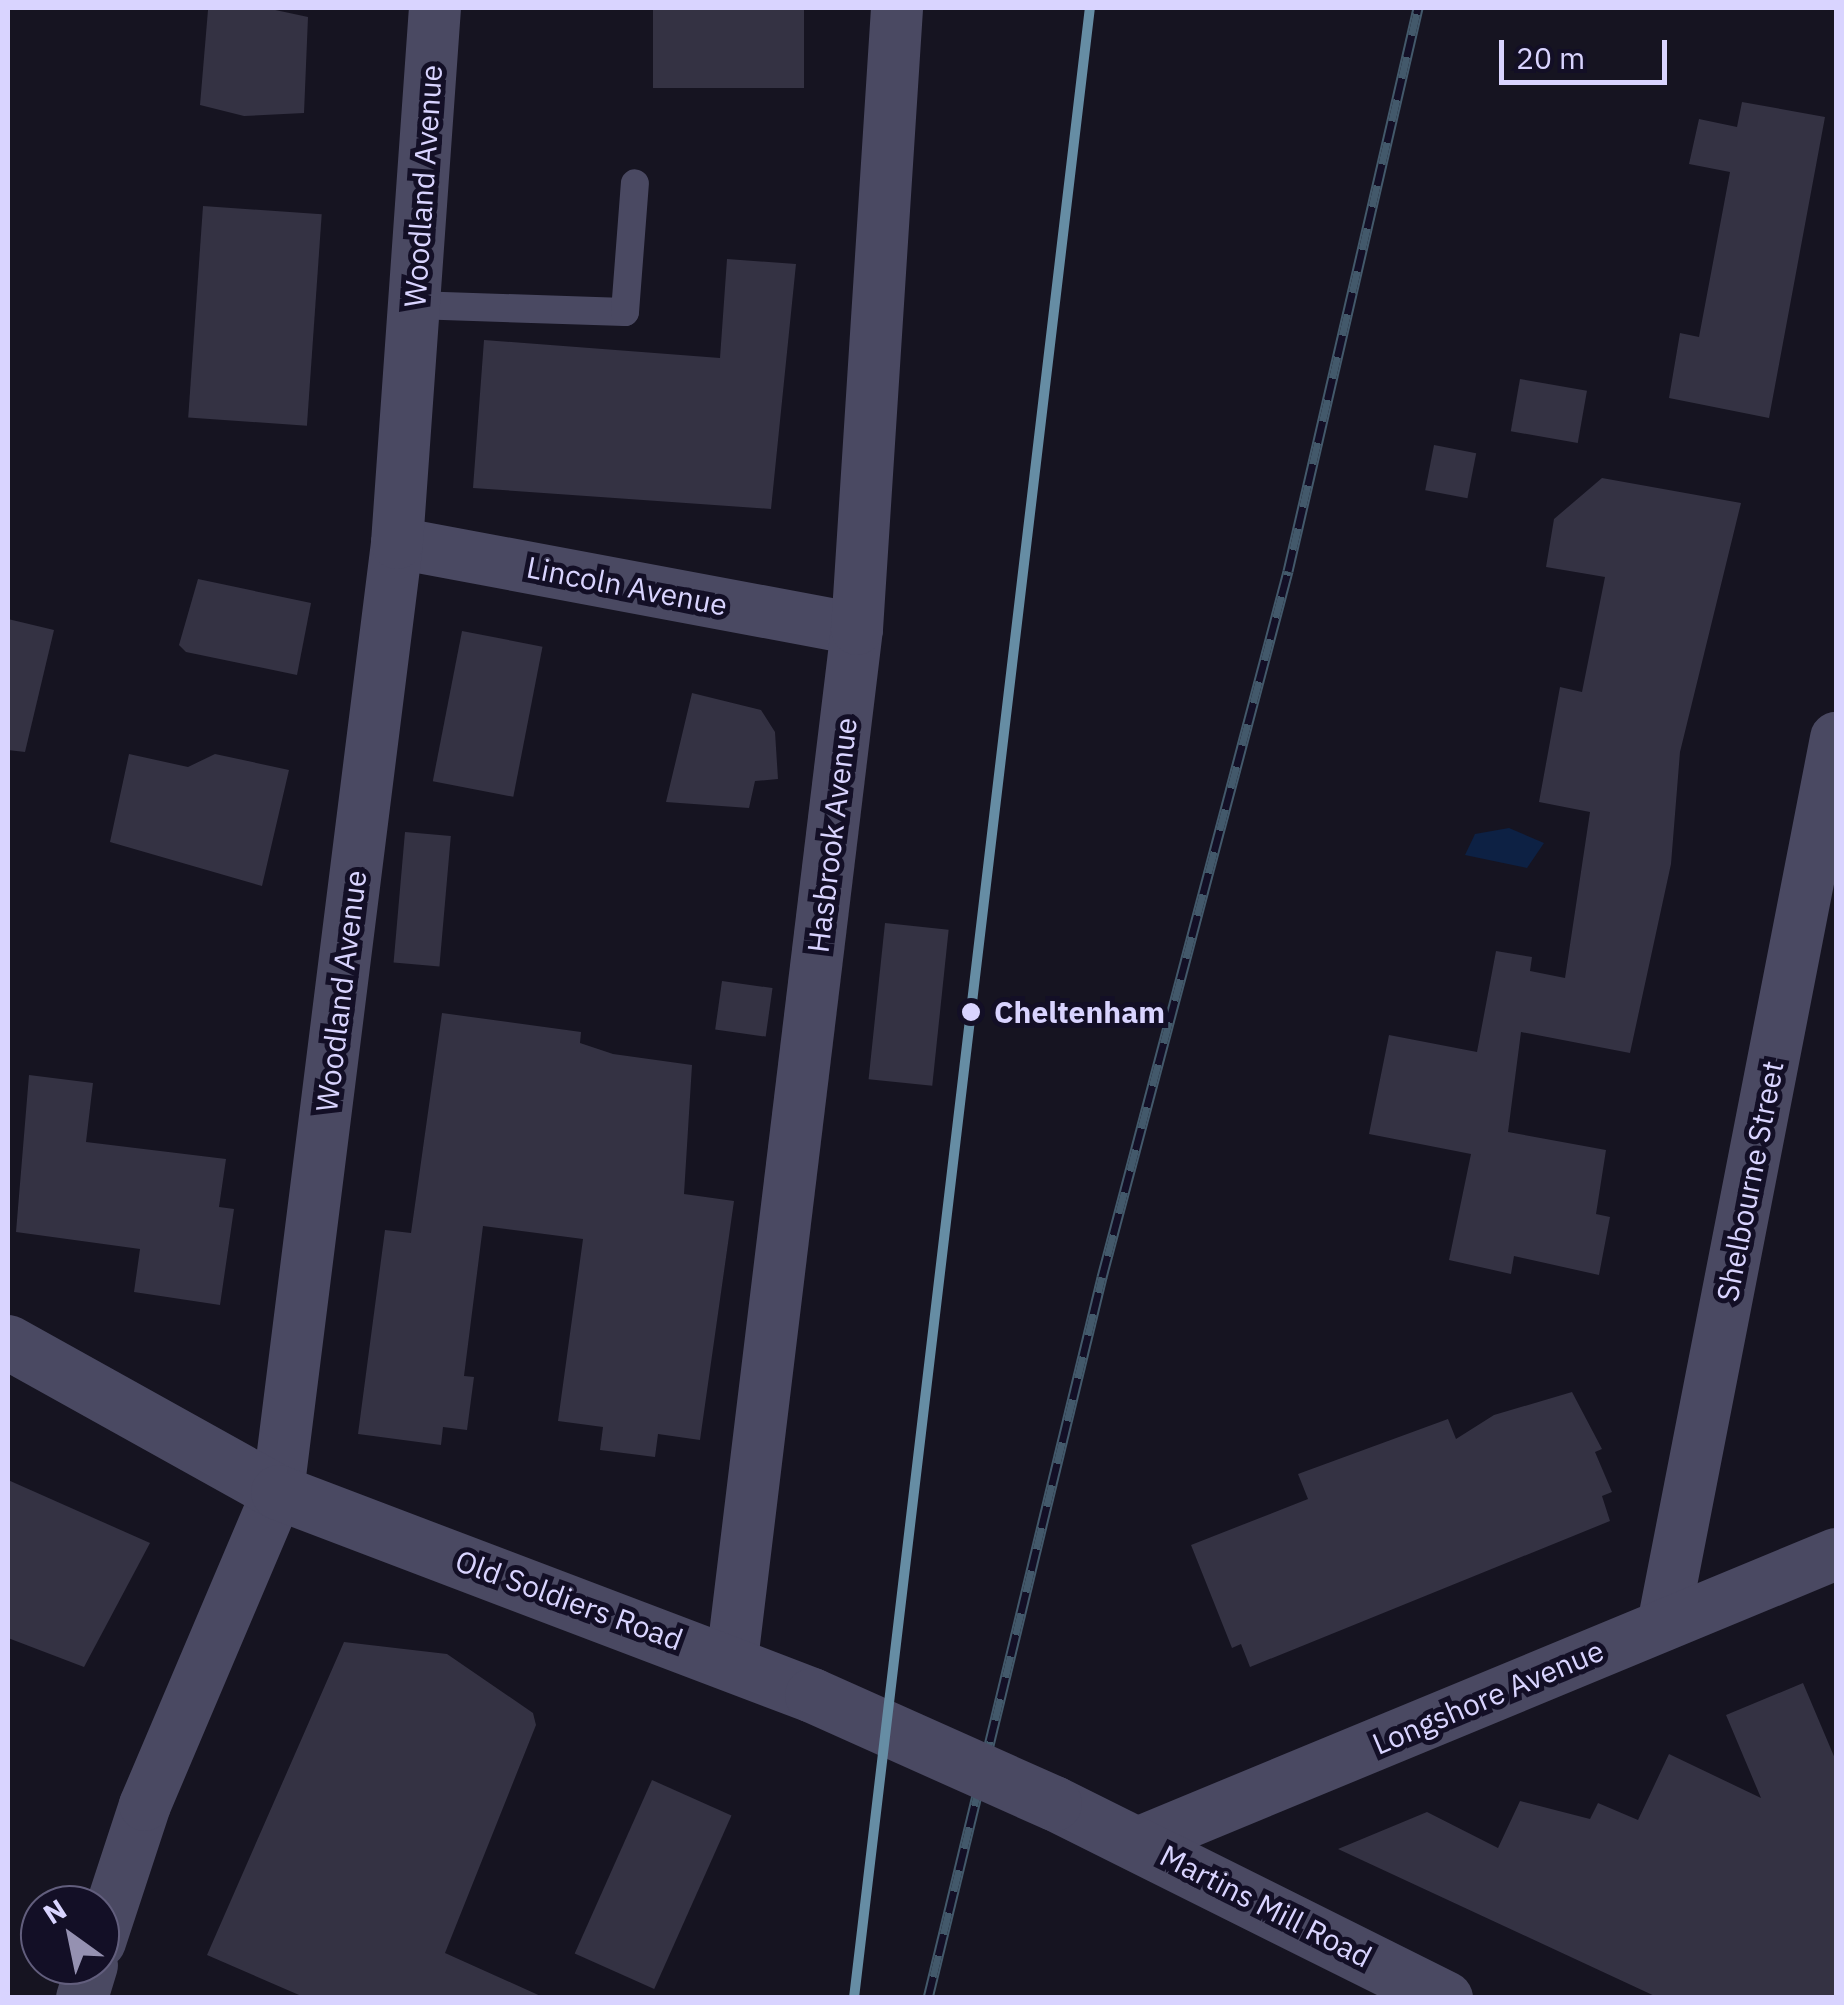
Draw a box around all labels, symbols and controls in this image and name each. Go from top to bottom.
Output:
scale bar [1504,20,1672,82]
text: 20 m [1516,38,1585,77]
street label: Woodland Avenue [397,63,449,309]
street label: Lincoln Avenue [524,549,730,623]
street label: Hasbrook Avenue [800,715,864,955]
street label: Woodland Avenue [308,868,374,1114]
place label: Cheltenham [994,994,1165,1030]
marker: Cheltenham [958,999,984,1025]
street label: Shelbourne Street [1709,1058,1791,1304]
street label: Old Soldiers Road [450,1542,688,1658]
street label: Longshore Avenue [1367,1632,1609,1762]
street label: Martins Mill Road [1154,1837,1378,1975]
north arrow [20,1885,120,1985]
text: N [36,1890,73,1932]

